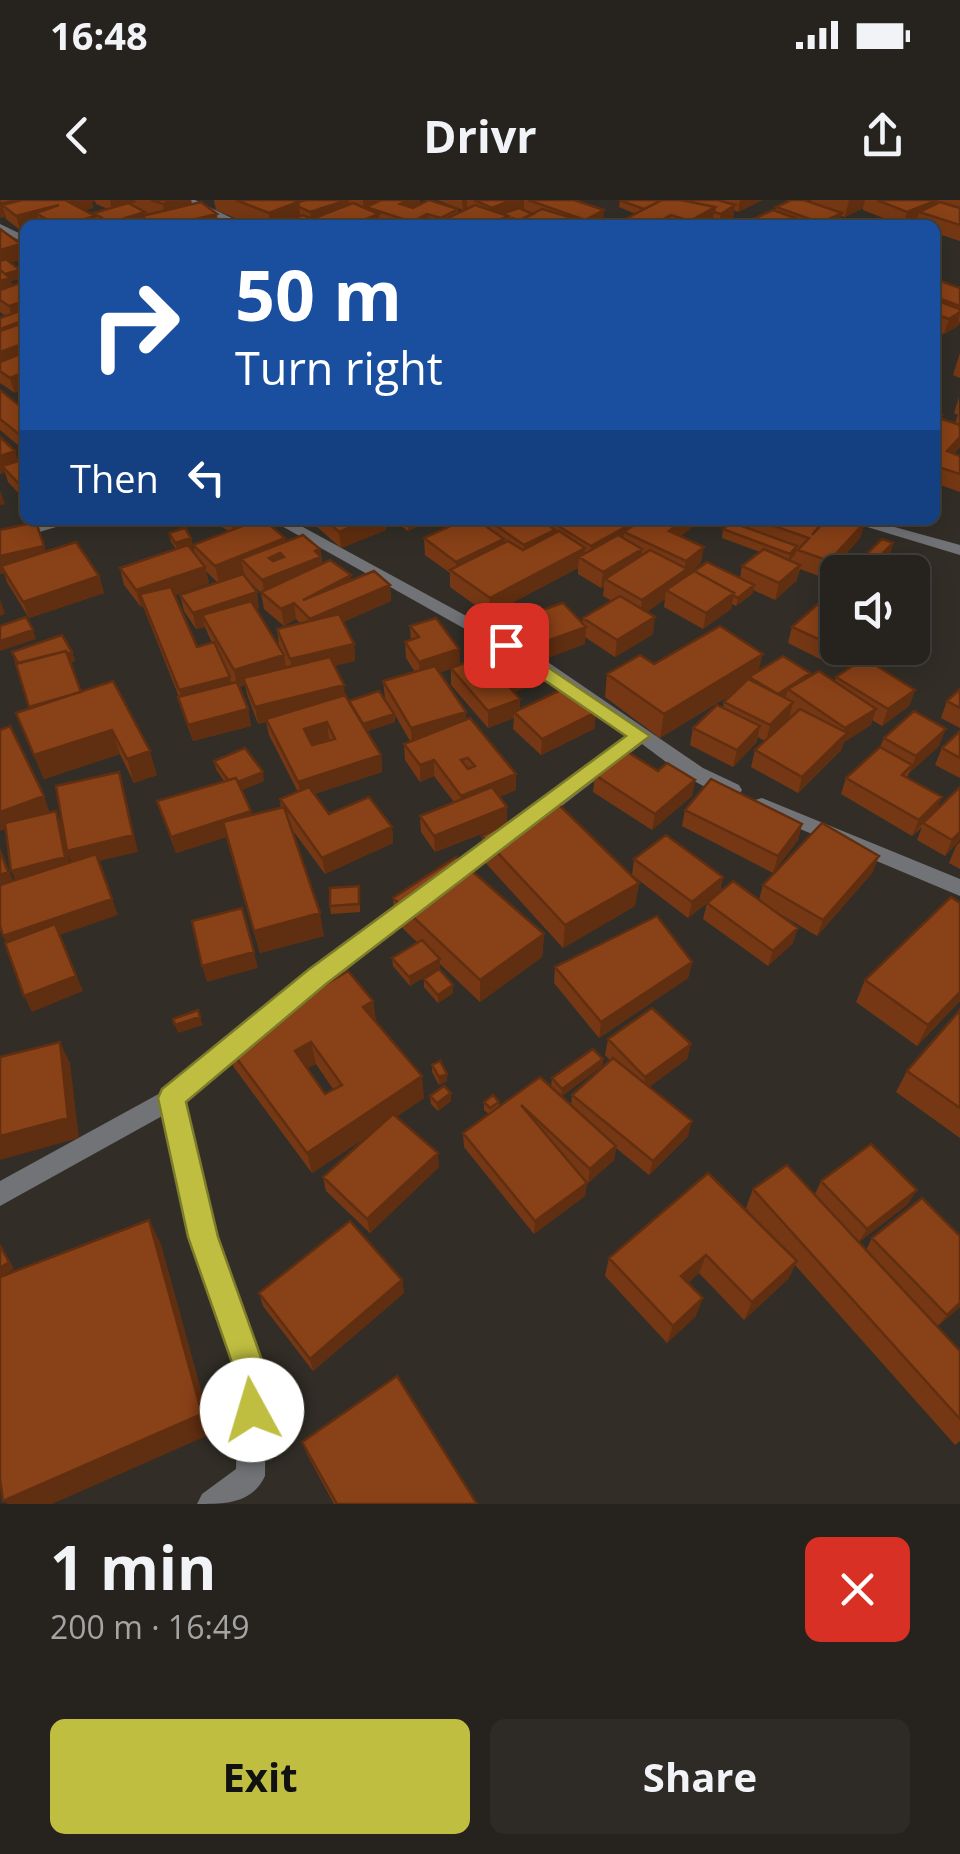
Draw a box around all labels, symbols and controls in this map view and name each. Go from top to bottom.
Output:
text: 16:48 [50,9,148,61]
text: Drivr [423,105,537,166]
icon: back [50,108,105,163]
icon: share [855,108,910,163]
text: 50 m [235,246,402,342]
icon: right [70,260,200,390]
text: Turn right [235,337,443,398]
icon: left [179,450,234,505]
text: Then [70,452,159,504]
map controls [820,555,930,665]
button: sound [820,555,930,665]
pin [464,603,549,688]
icon: arrive [479,618,534,673]
position arrow [200,1358,304,1462]
text: 1 min [50,1526,217,1608]
button: close [805,1537,910,1642]
text: 200 m · 16:49 [50,1605,249,1648]
button: Exit [50,1719,470,1834]
button: Share [490,1719,910,1834]

